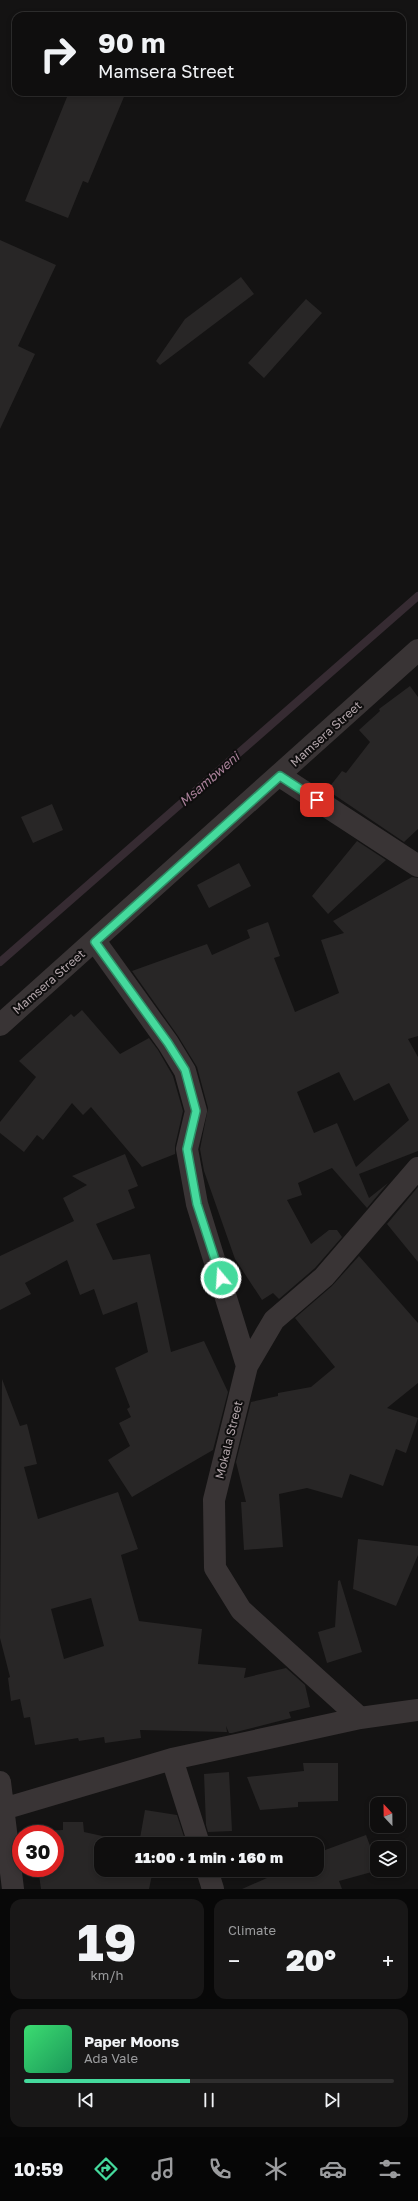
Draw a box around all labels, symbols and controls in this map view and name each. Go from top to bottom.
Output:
text: 90 m [98,26,165,59]
icon: right [32,28,84,80]
text: Mamsera Street [98,60,234,82]
street label: Mamsera Street [287,698,365,770]
water label: Msambweni [176,748,243,809]
pin [300,783,334,817]
icon: arrive [306,789,328,811]
street label: Mamsera Street [9,946,88,1017]
position arrow [200,1257,242,1299]
street label: Mokala Street [212,1399,246,1481]
north arrow [370,1797,406,1833]
map controls [370,1797,406,1877]
speed limit sign: 30 [12,1825,64,1877]
button: layers [370,1841,406,1877]
text: 11:00 · 1 min · 160 m [135,1848,283,1866]
text: 19 [77,1910,137,1972]
text: Climate [228,1922,276,1938]
text: 20° [286,1942,336,1978]
text: − [228,1947,240,1974]
text: + [382,1947,394,1974]
text: km/h [90,1967,124,1983]
text: Paper Moons [84,2032,179,2050]
text: Ada Vale [84,2050,138,2066]
icon: previous [75,2089,97,2111]
icon: pause [198,2089,220,2111]
icon: next [321,2089,343,2111]
icon: directions [92,2155,120,2183]
icon: music [149,2155,177,2183]
icon: phone [206,2155,234,2183]
icon: climate [262,2155,290,2183]
icon: car [319,2155,347,2183]
icon: filters [376,2155,404,2183]
text: 10:59 [14,2158,63,2180]

